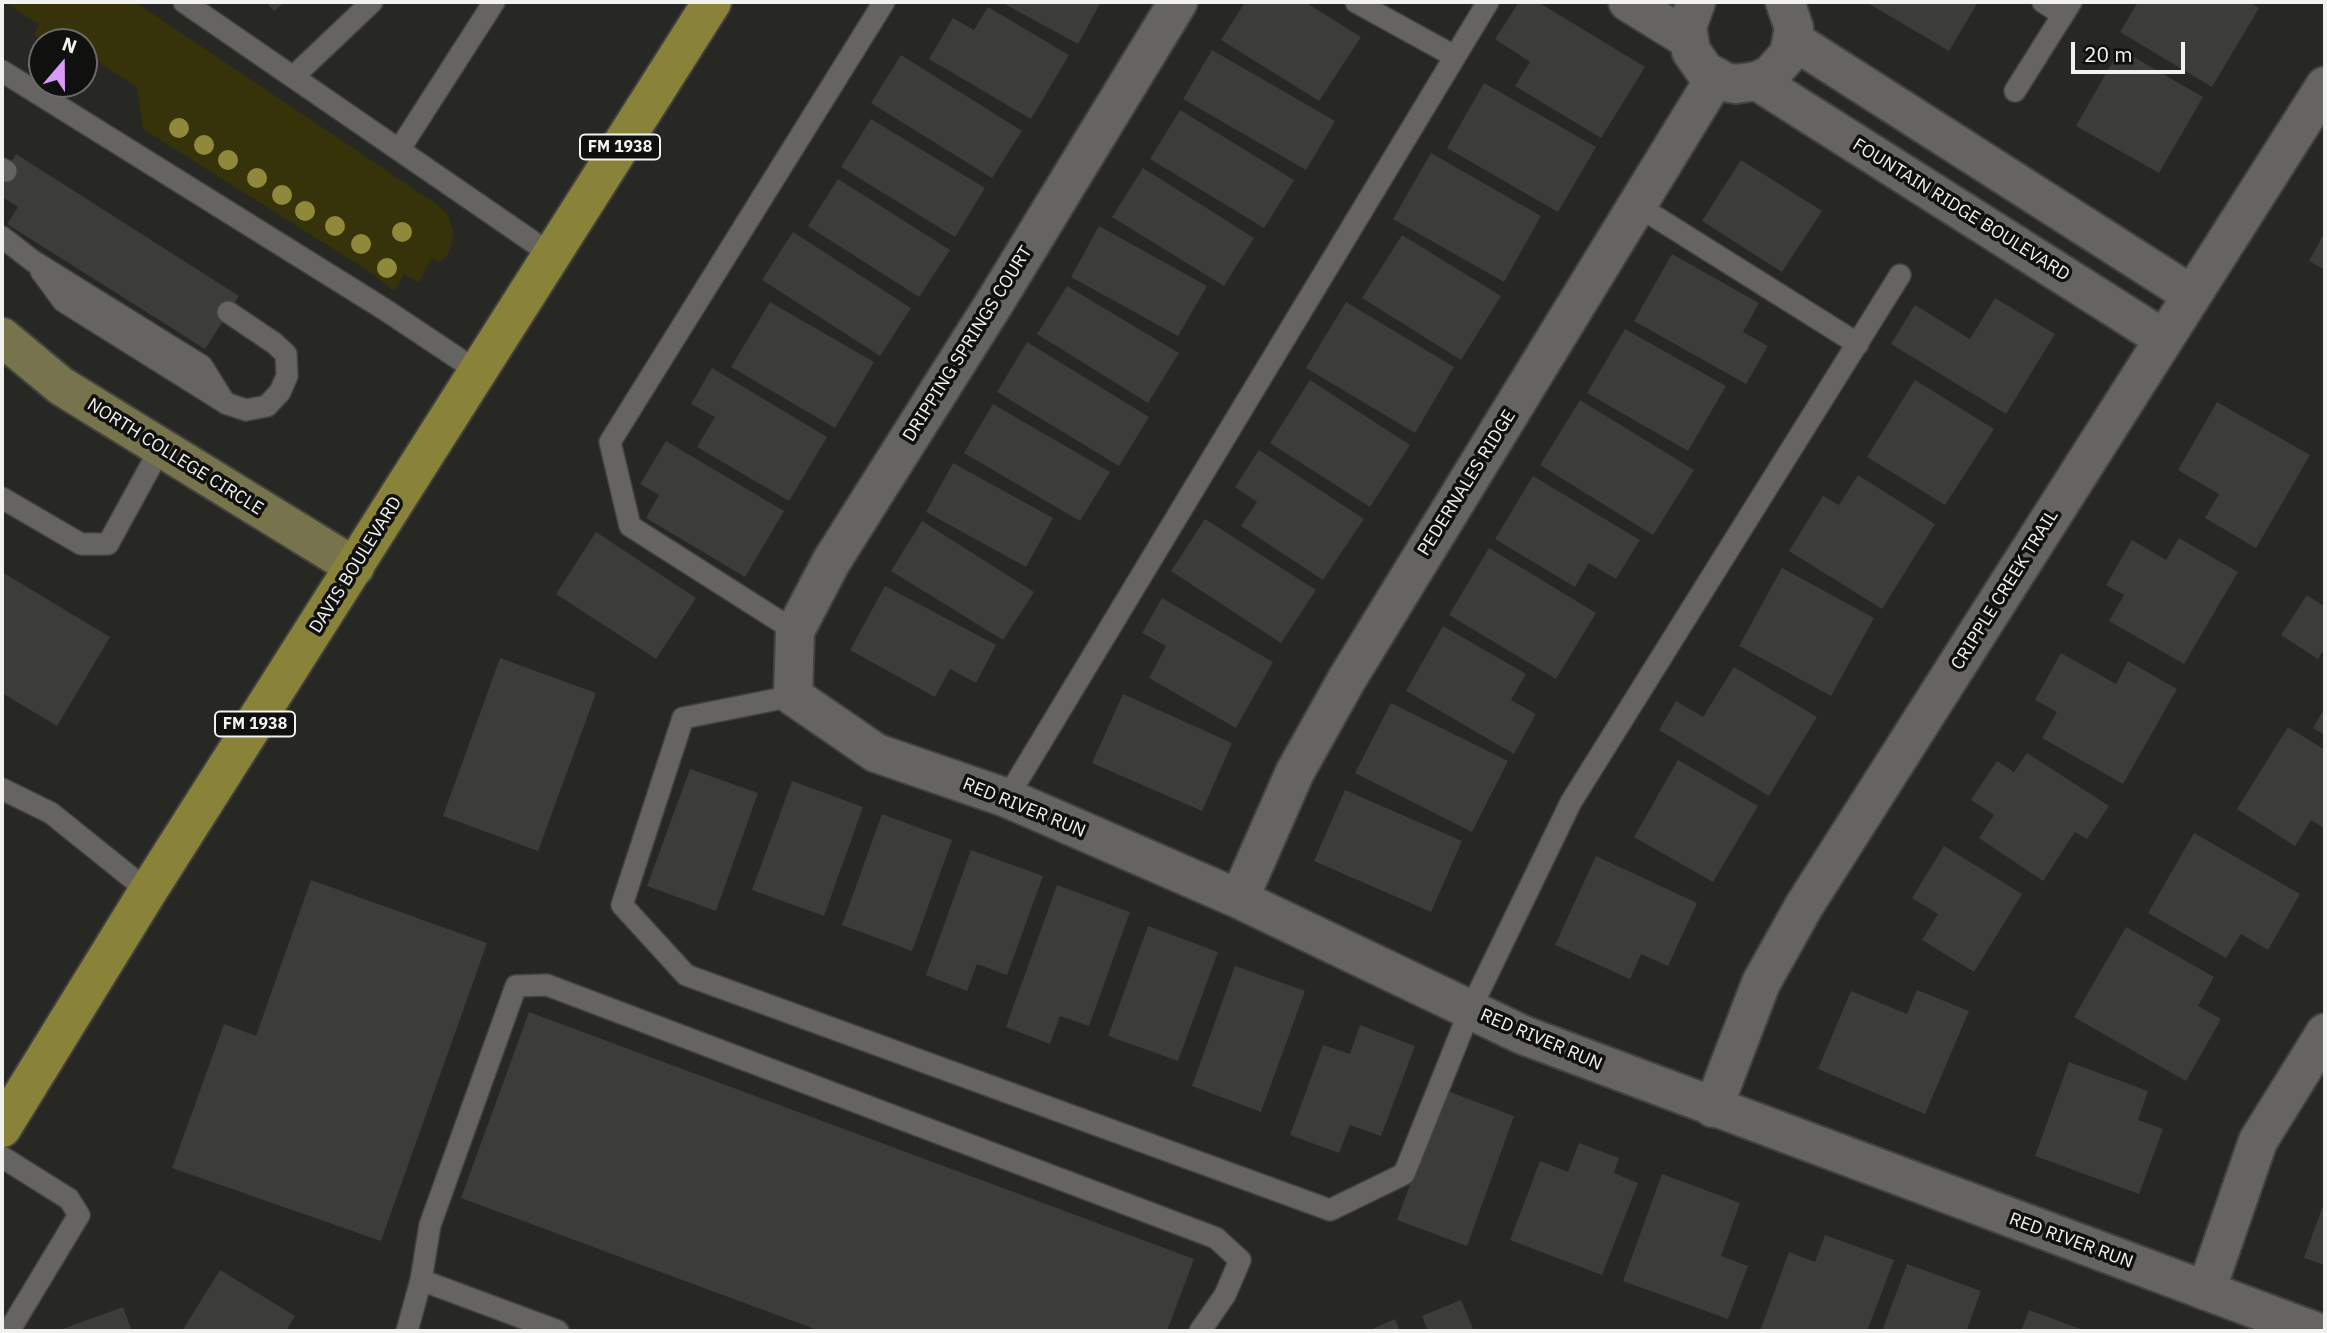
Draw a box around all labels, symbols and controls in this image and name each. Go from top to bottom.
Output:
north arrow [28,28,98,98]
scale bar [2075,28,2189,72]
text: N [59,32,80,59]
text: 20 m [2084,40,2133,68]
road number: FM 1938 [580,134,660,160]
street label: FOUNTAIN RIDGE BOULEVARD [1849,134,2073,286]
street label: DRIPPING SPRINGS COURT [899,242,1037,446]
street label: NORTH COLLEGE CIRCLE [83,394,267,520]
street label: PEDERNALES RIDGE [1413,406,1521,560]
street label: DAVIS BOULEVARD [305,493,407,637]
street label: CRIPPLE CREEK TRAIL [1947,506,2063,674]
road number: FM 1938 [215,712,295,736]
street label: RED RIVER RUN [959,774,1089,842]
street label: RED RIVER RUN [1477,1005,1605,1075]
street label: RED RIVER RUN [2006,1209,2136,1273]

